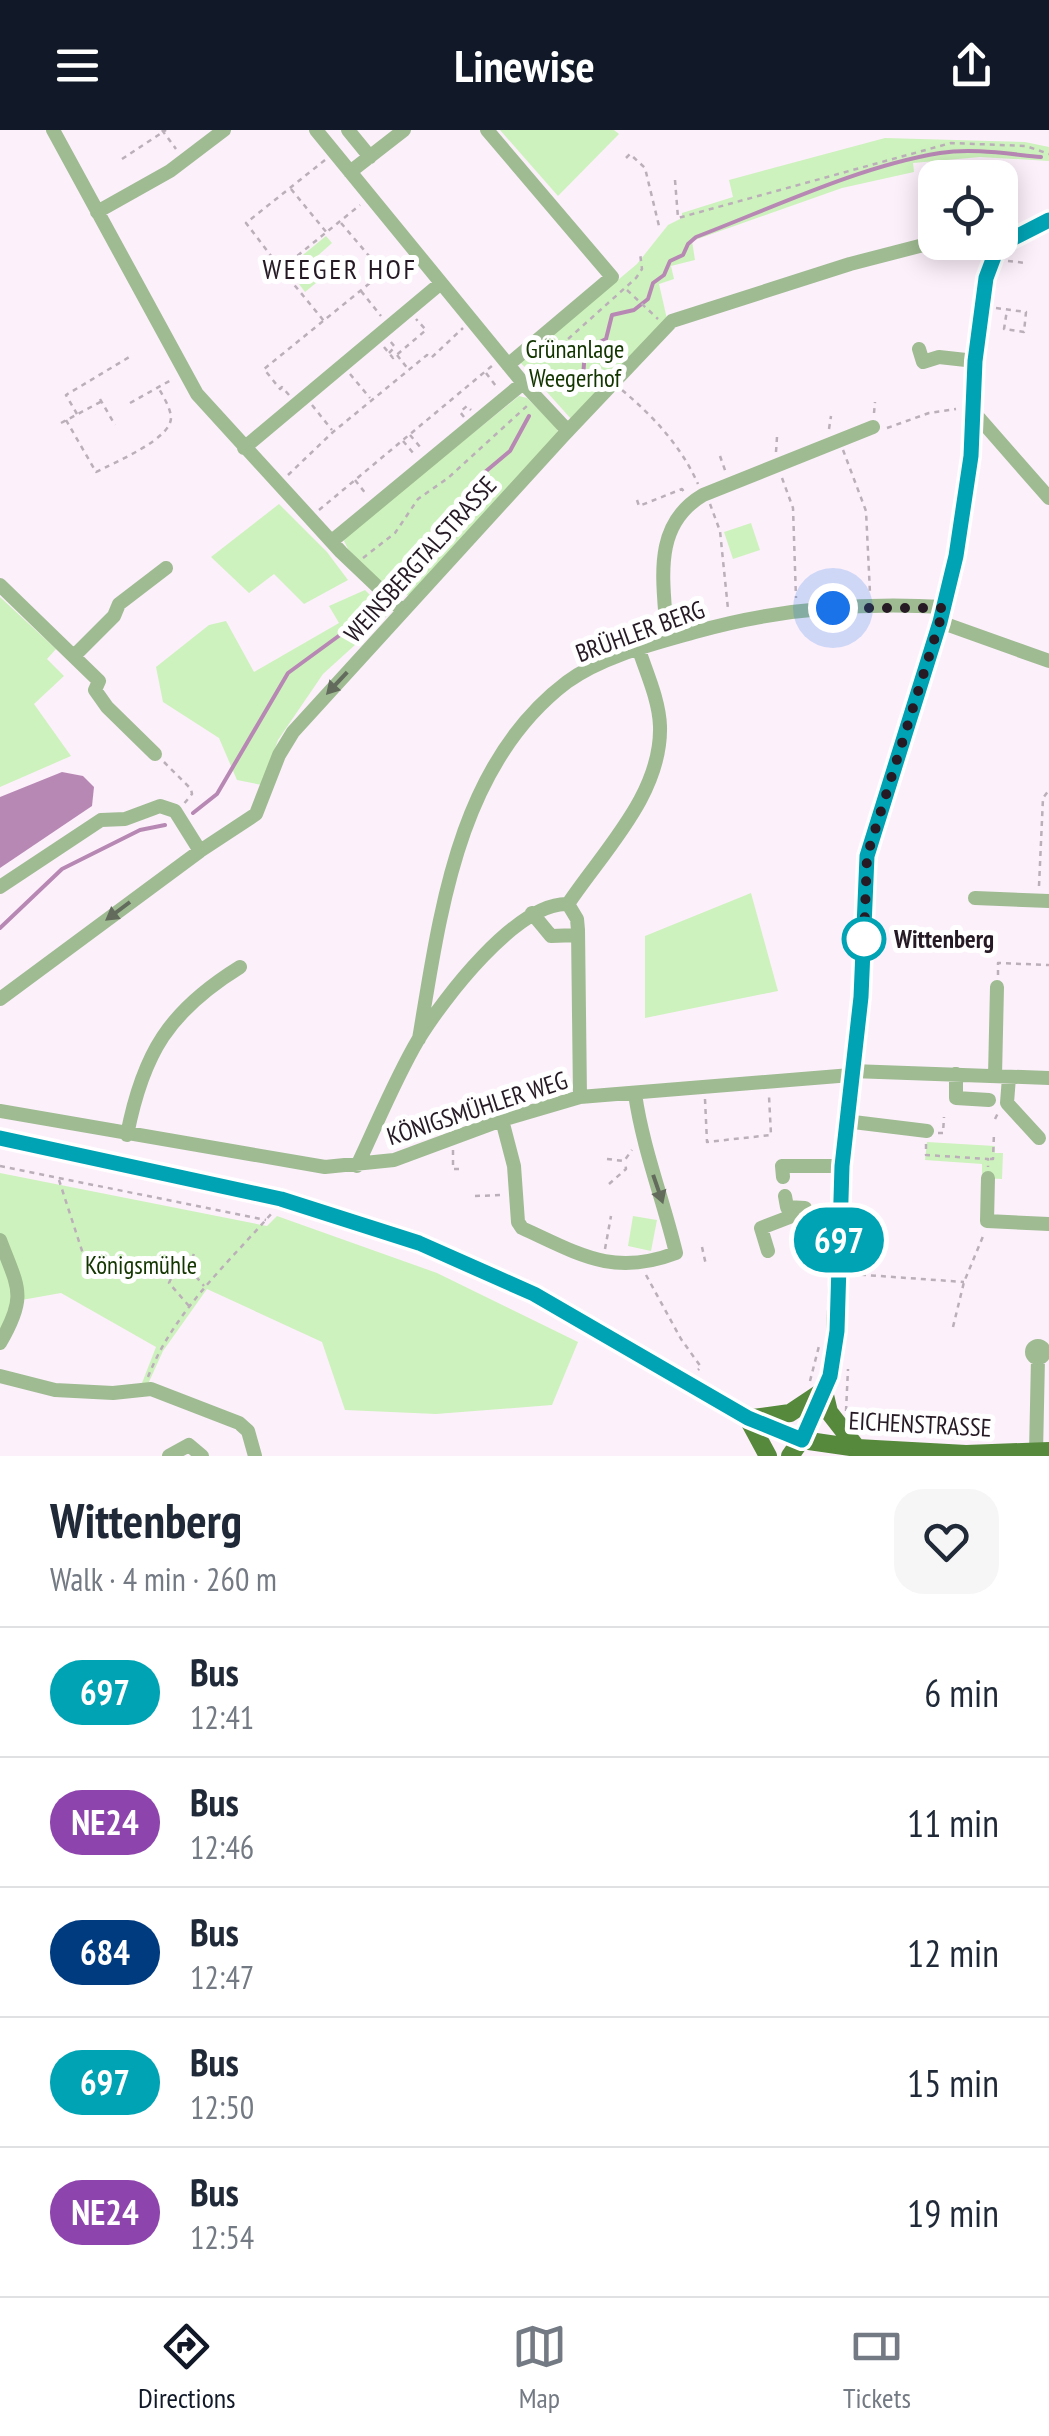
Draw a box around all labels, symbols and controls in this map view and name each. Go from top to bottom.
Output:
text: Linewise [454,36,595,94]
icon: menu [50,38,105,93]
icon: share [944,38,999,93]
map controls [918,160,1018,260]
button: locate [918,160,1018,260]
district label: WEEGER HOF [263,250,417,287]
park label: Grünanlage Weegerhof [526,333,624,394]
street label: WEINSBERGTALSTRASSE [337,469,503,649]
your location [808,583,858,633]
street label: BRÜHLER BERG [571,593,709,669]
one-way arrow [326,671,349,695]
one-way arrow [105,901,131,921]
marker: Wittenberg [843,918,885,960]
place label: Wittenberg [893,923,994,955]
street label: KÖNIGSMÜHLER WEG [383,1064,571,1152]
one-way arrow [652,1174,667,1204]
line badge: 697 [782,1208,896,1272]
text: 697 [814,1217,864,1263]
park label: Königsmühle [85,1249,197,1281]
street label: EICHENSTRASSE [848,1404,992,1444]
text: Wittenberg [50,1489,242,1551]
button: heart [894,1489,999,1594]
text: Walk · 4 min · 260 m [50,1558,277,1600]
text: Bus [190,1647,239,1696]
text: 6 min [924,1668,999,1717]
text: 697 [80,1669,130,1715]
text: 12:41 [190,1696,254,1738]
text: Bus [190,1777,239,1826]
text: 11 min [907,1798,999,1847]
text: NE24 [71,1799,139,1845]
text: 12:46 [190,1826,254,1868]
text: Bus [190,1907,239,1956]
text: 12 min [907,1928,999,1977]
text: 684 [80,1929,130,1975]
text: 12:47 [190,1956,254,1998]
text: Bus [190,2037,239,2086]
text: 15 min [907,2058,999,2107]
text: 697 [80,2059,130,2105]
text: 12:50 [190,2086,254,2128]
text: Bus [190,2167,239,2216]
text: 19 min [907,2188,999,2237]
text: NE24 [71,2189,139,2235]
text: 12:54 [190,2216,254,2258]
tab: Directions [138,2319,236,2416]
tab: Map [512,2319,567,2416]
tab: Tickets [843,2319,911,2416]

